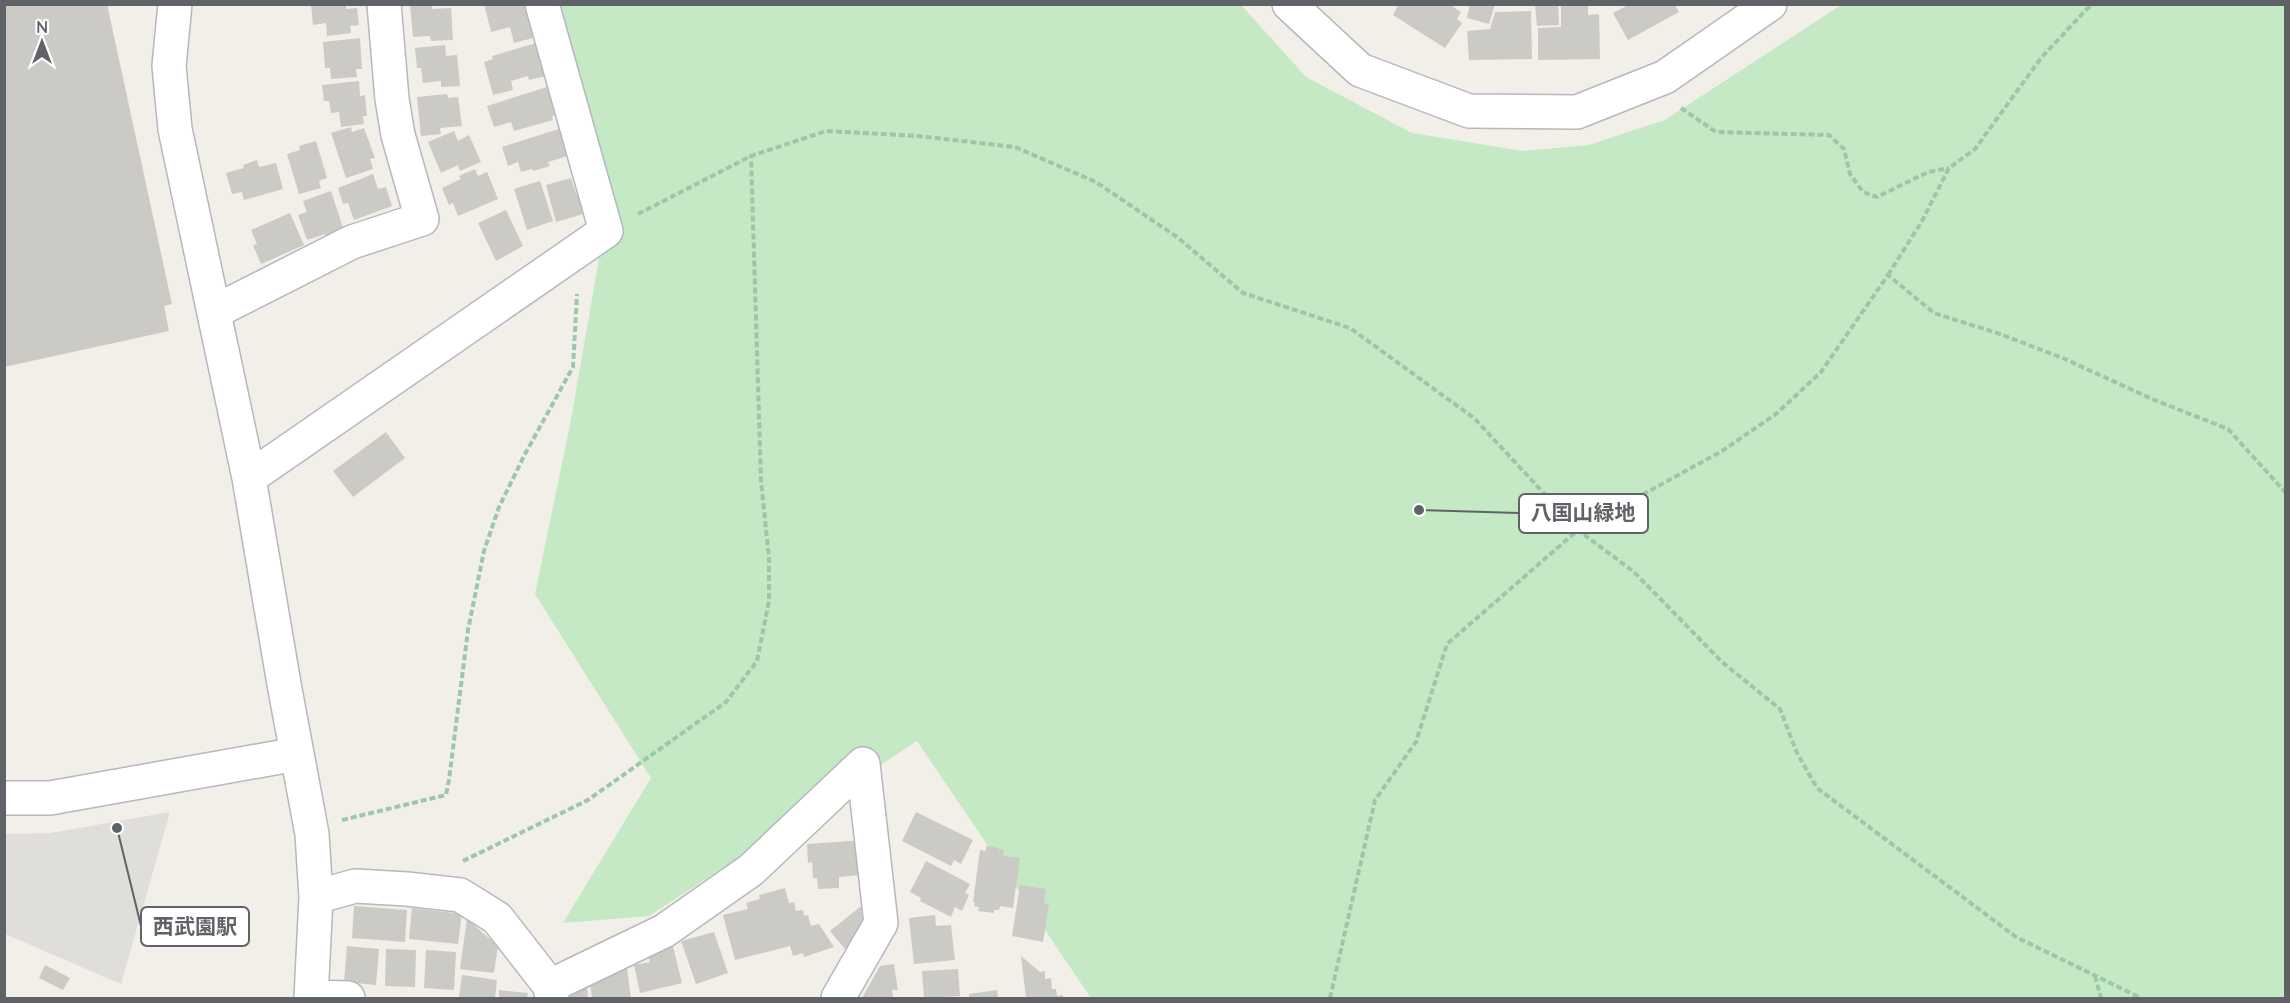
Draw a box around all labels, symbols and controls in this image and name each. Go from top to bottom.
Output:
north arrow [12,12,72,72]
text: N [36,17,48,37]
callout: 八国山緑地 [1519,494,1648,533]
text: 八国山緑地 [1531,499,1636,525]
callout: 西武園駅 [141,907,249,946]
text: 西武園駅 [153,913,237,939]

